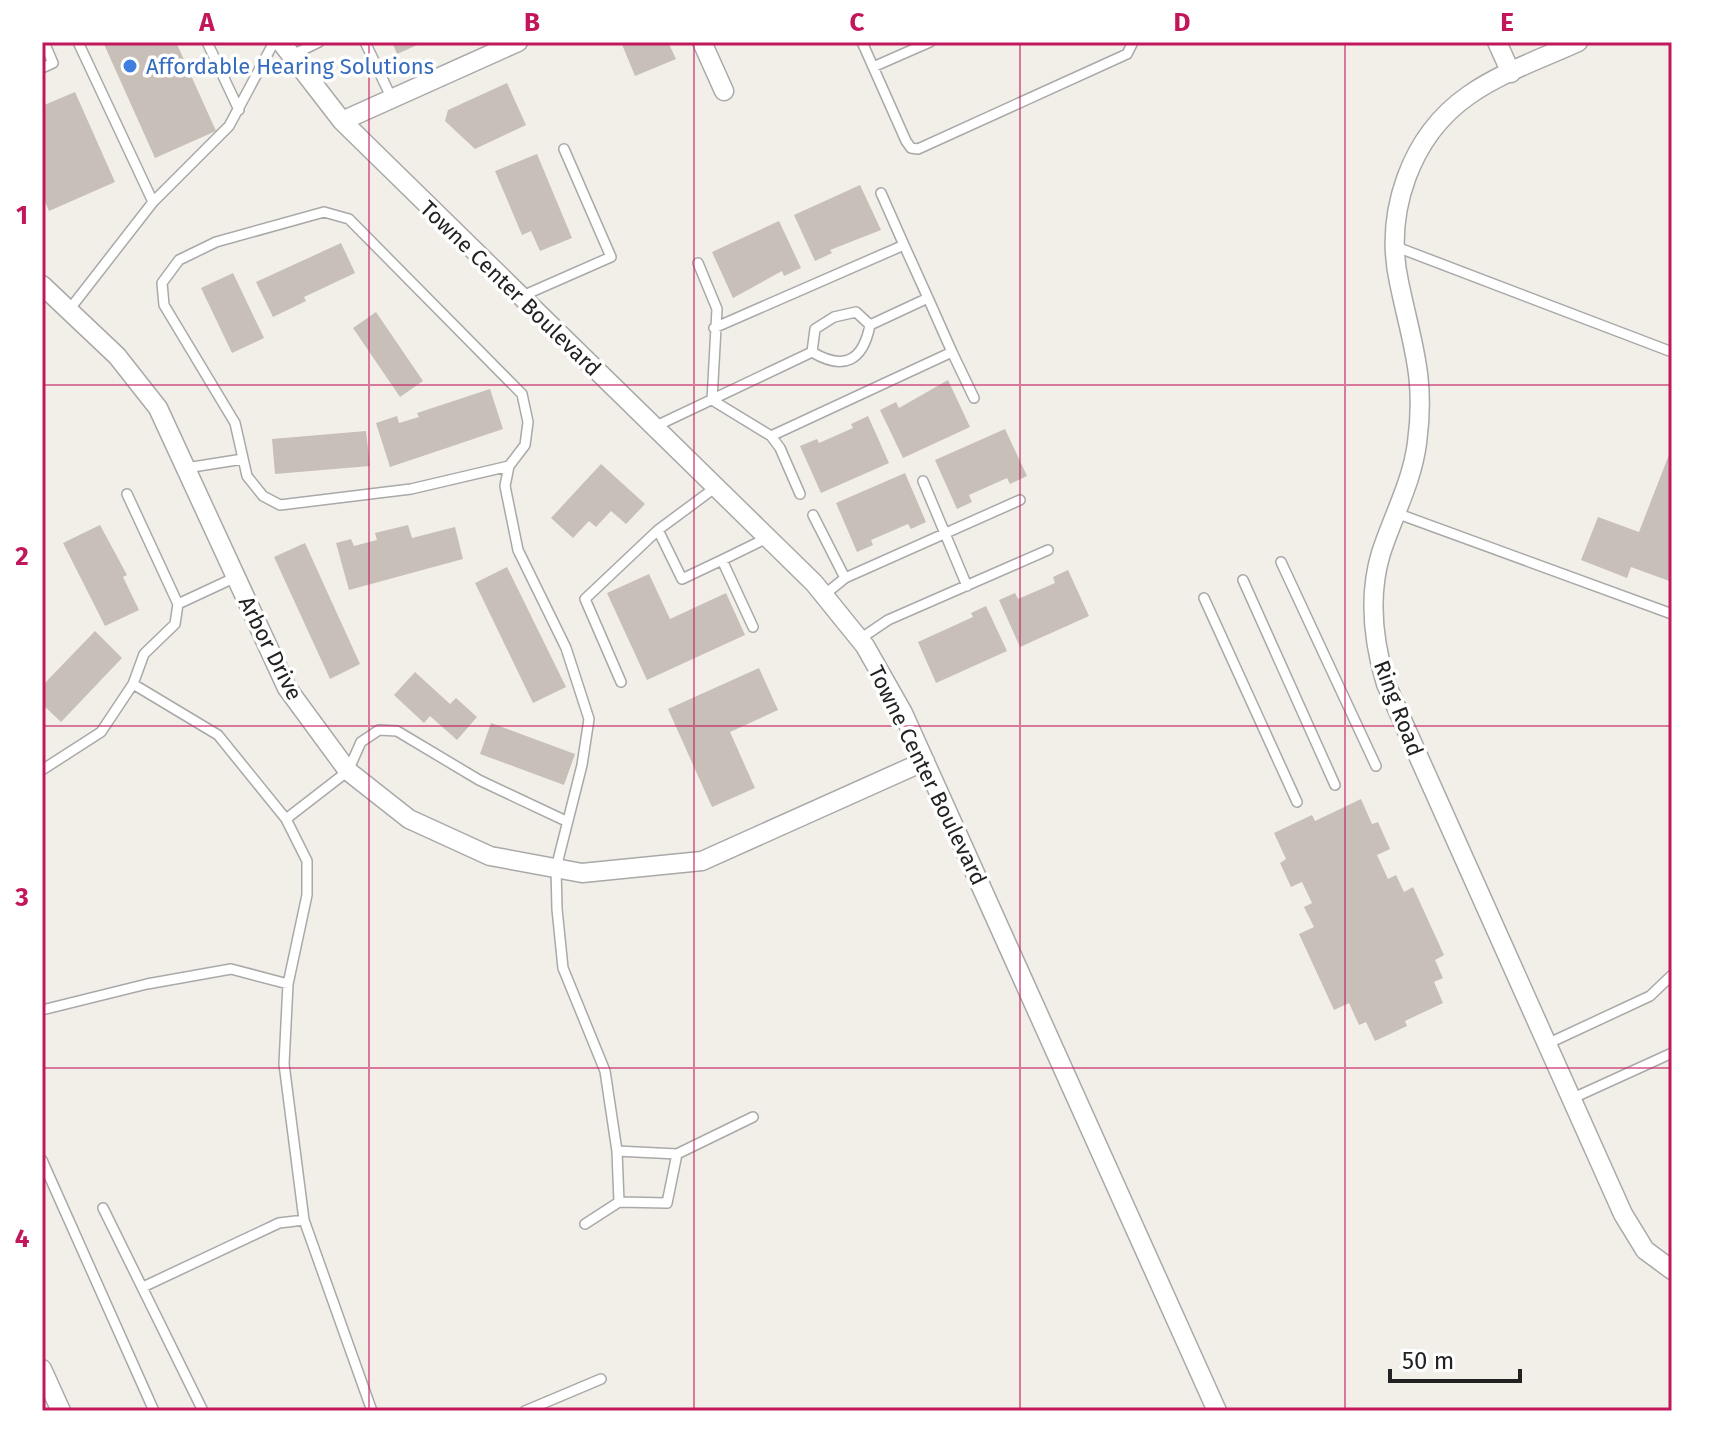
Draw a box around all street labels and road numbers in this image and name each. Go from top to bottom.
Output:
street label: Towne Center Boulevard [415,195,607,382]
street label: Arbor Drive [233,592,308,705]
street label: Ring Road [1368,656,1429,760]
street label: Towne Center Boulevard [863,661,992,889]

